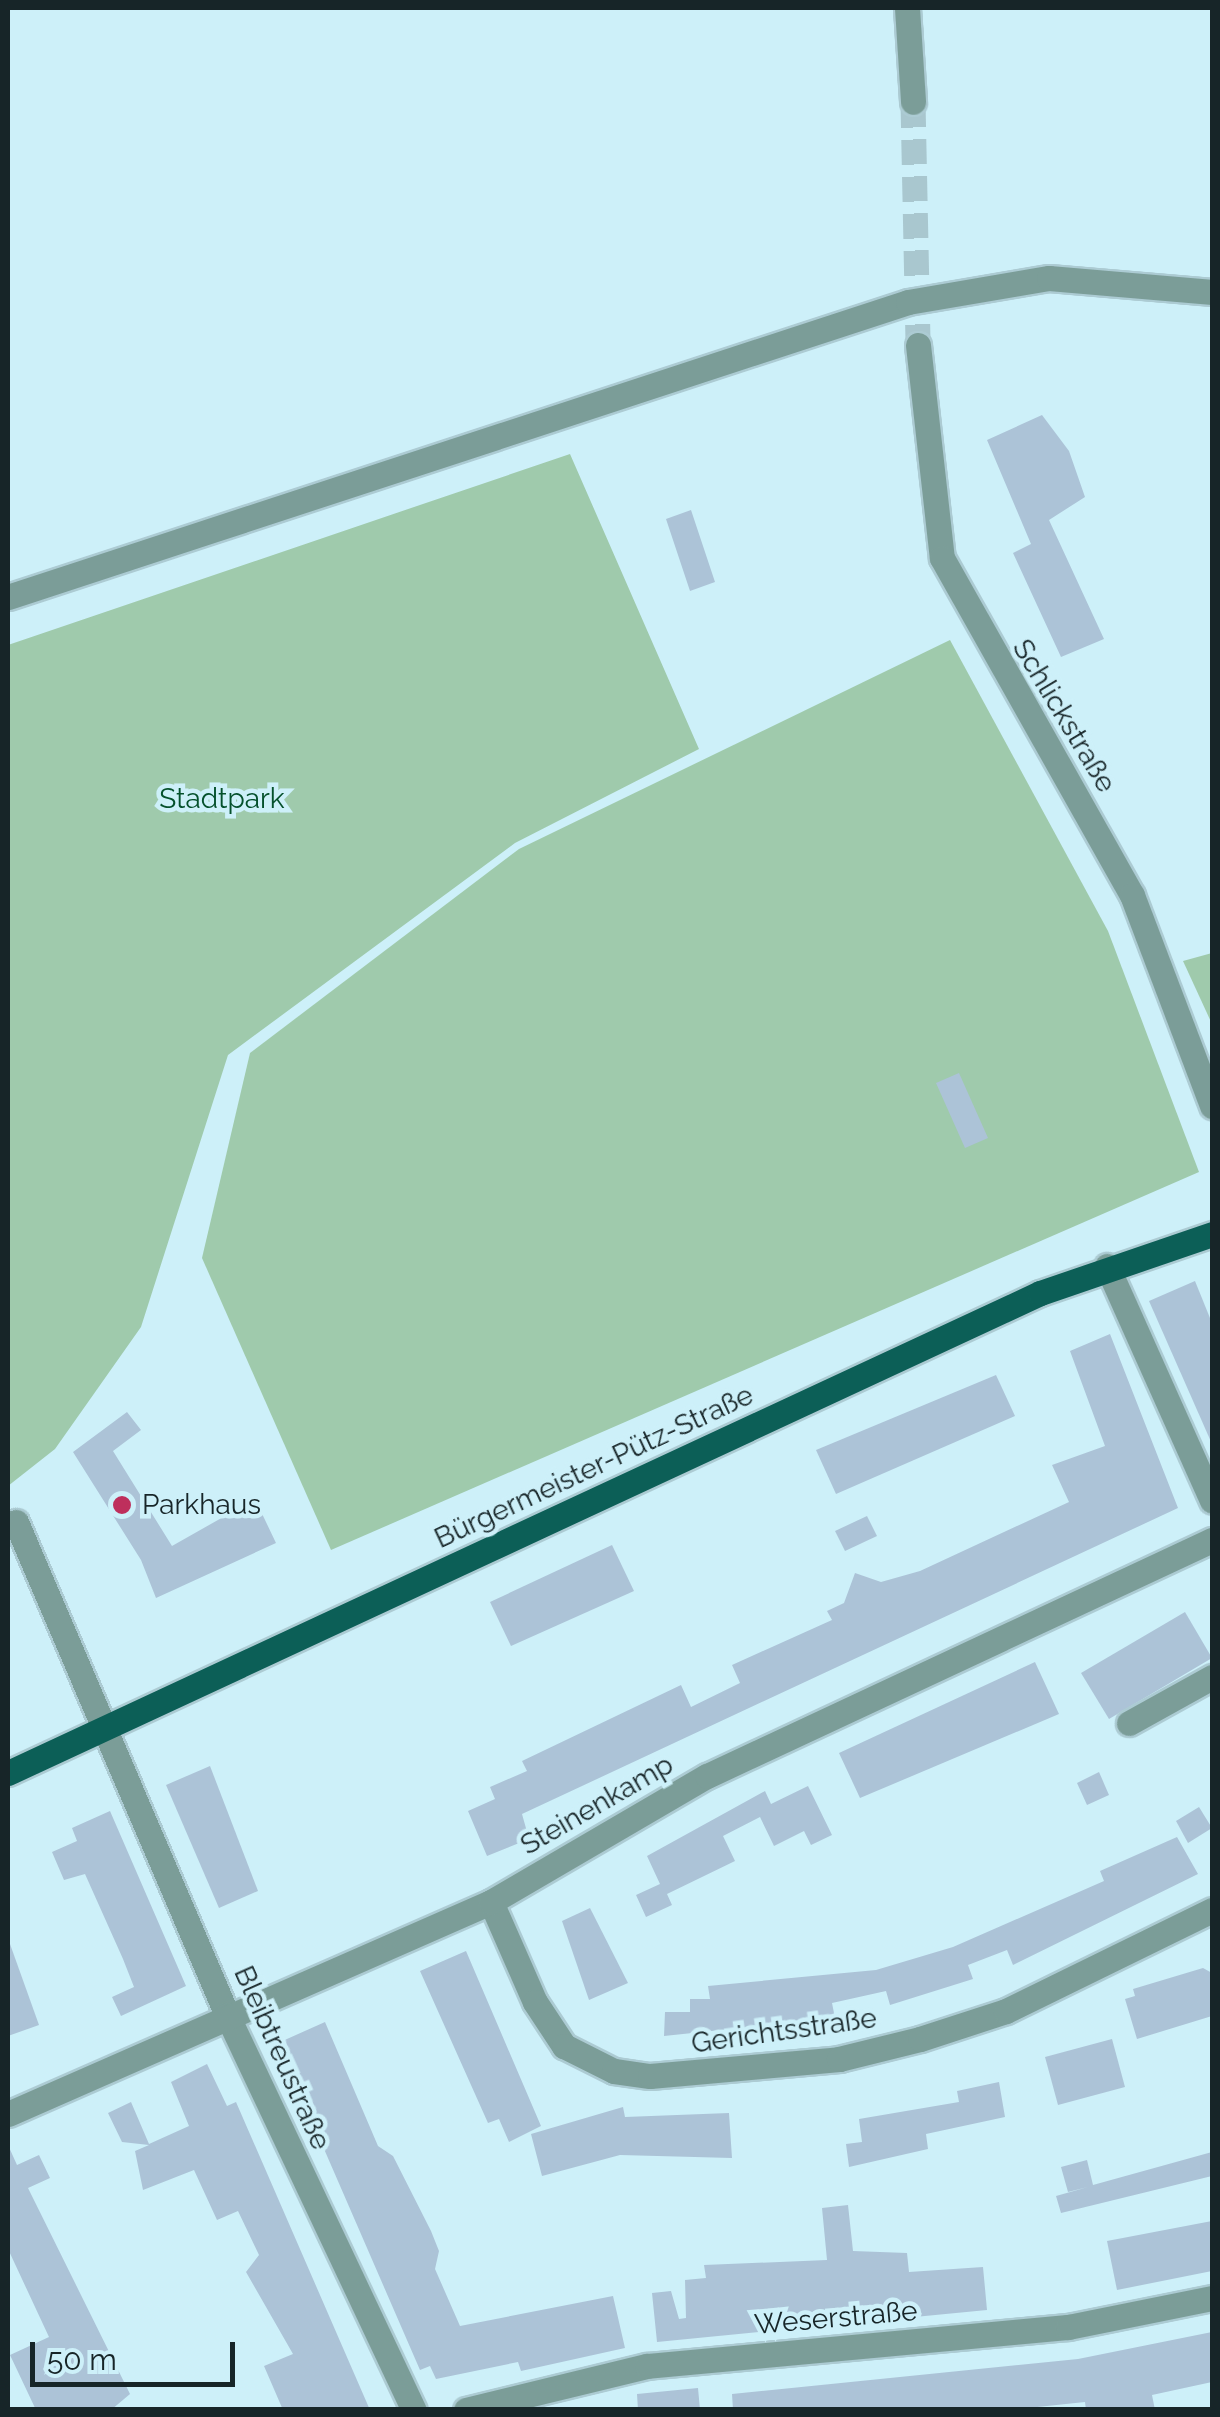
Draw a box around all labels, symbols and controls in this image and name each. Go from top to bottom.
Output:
street label: Schlickstraße [1005,633,1123,799]
park label: Stadtpark [159,782,285,816]
street label: Bürgermeister-Pütz-Straße [429,1378,759,1556]
place label: Parkhaus [142,1488,261,1522]
marker: Parkhaus [111,1494,133,1516]
street label: Steinenkamp [515,1748,679,1862]
street label: Bleibtreustraße [226,1961,338,2155]
street label: Gerichtsstraße [689,2001,879,2061]
street label: Weserstraße [753,2294,919,2342]
scale bar [35,2322,240,2384]
text: 50 m [47,2342,117,2377]

